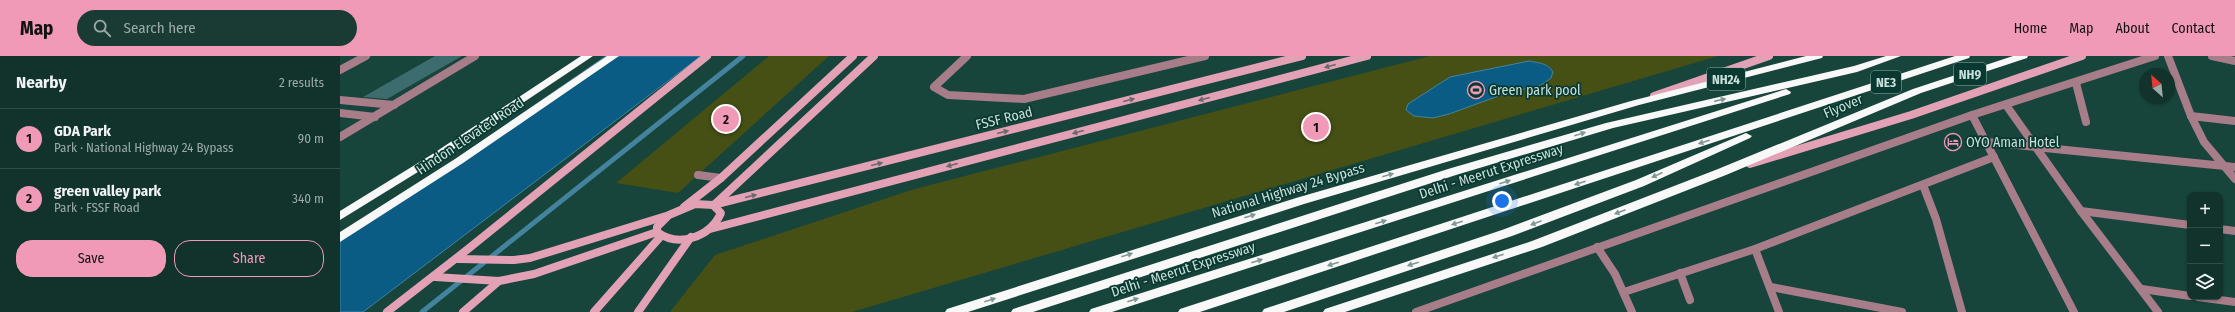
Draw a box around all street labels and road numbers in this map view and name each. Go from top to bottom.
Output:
road number: NH9 [1954,63,1986,85]
road number: NH24 [1707,68,1745,90]
road number: NE3 [1871,71,1901,93]
street label: Flyover [1821,91,1865,122]
street label: Hindon Elevated Road [413,94,527,179]
street label: FSSF Road [974,103,1034,134]
street label: Delhi - Meerut Expressway [1417,140,1566,203]
street label: National Highway 24 Bypass [1210,159,1367,222]
street label: Delhi - Meerut Expressway [1109,238,1258,301]

